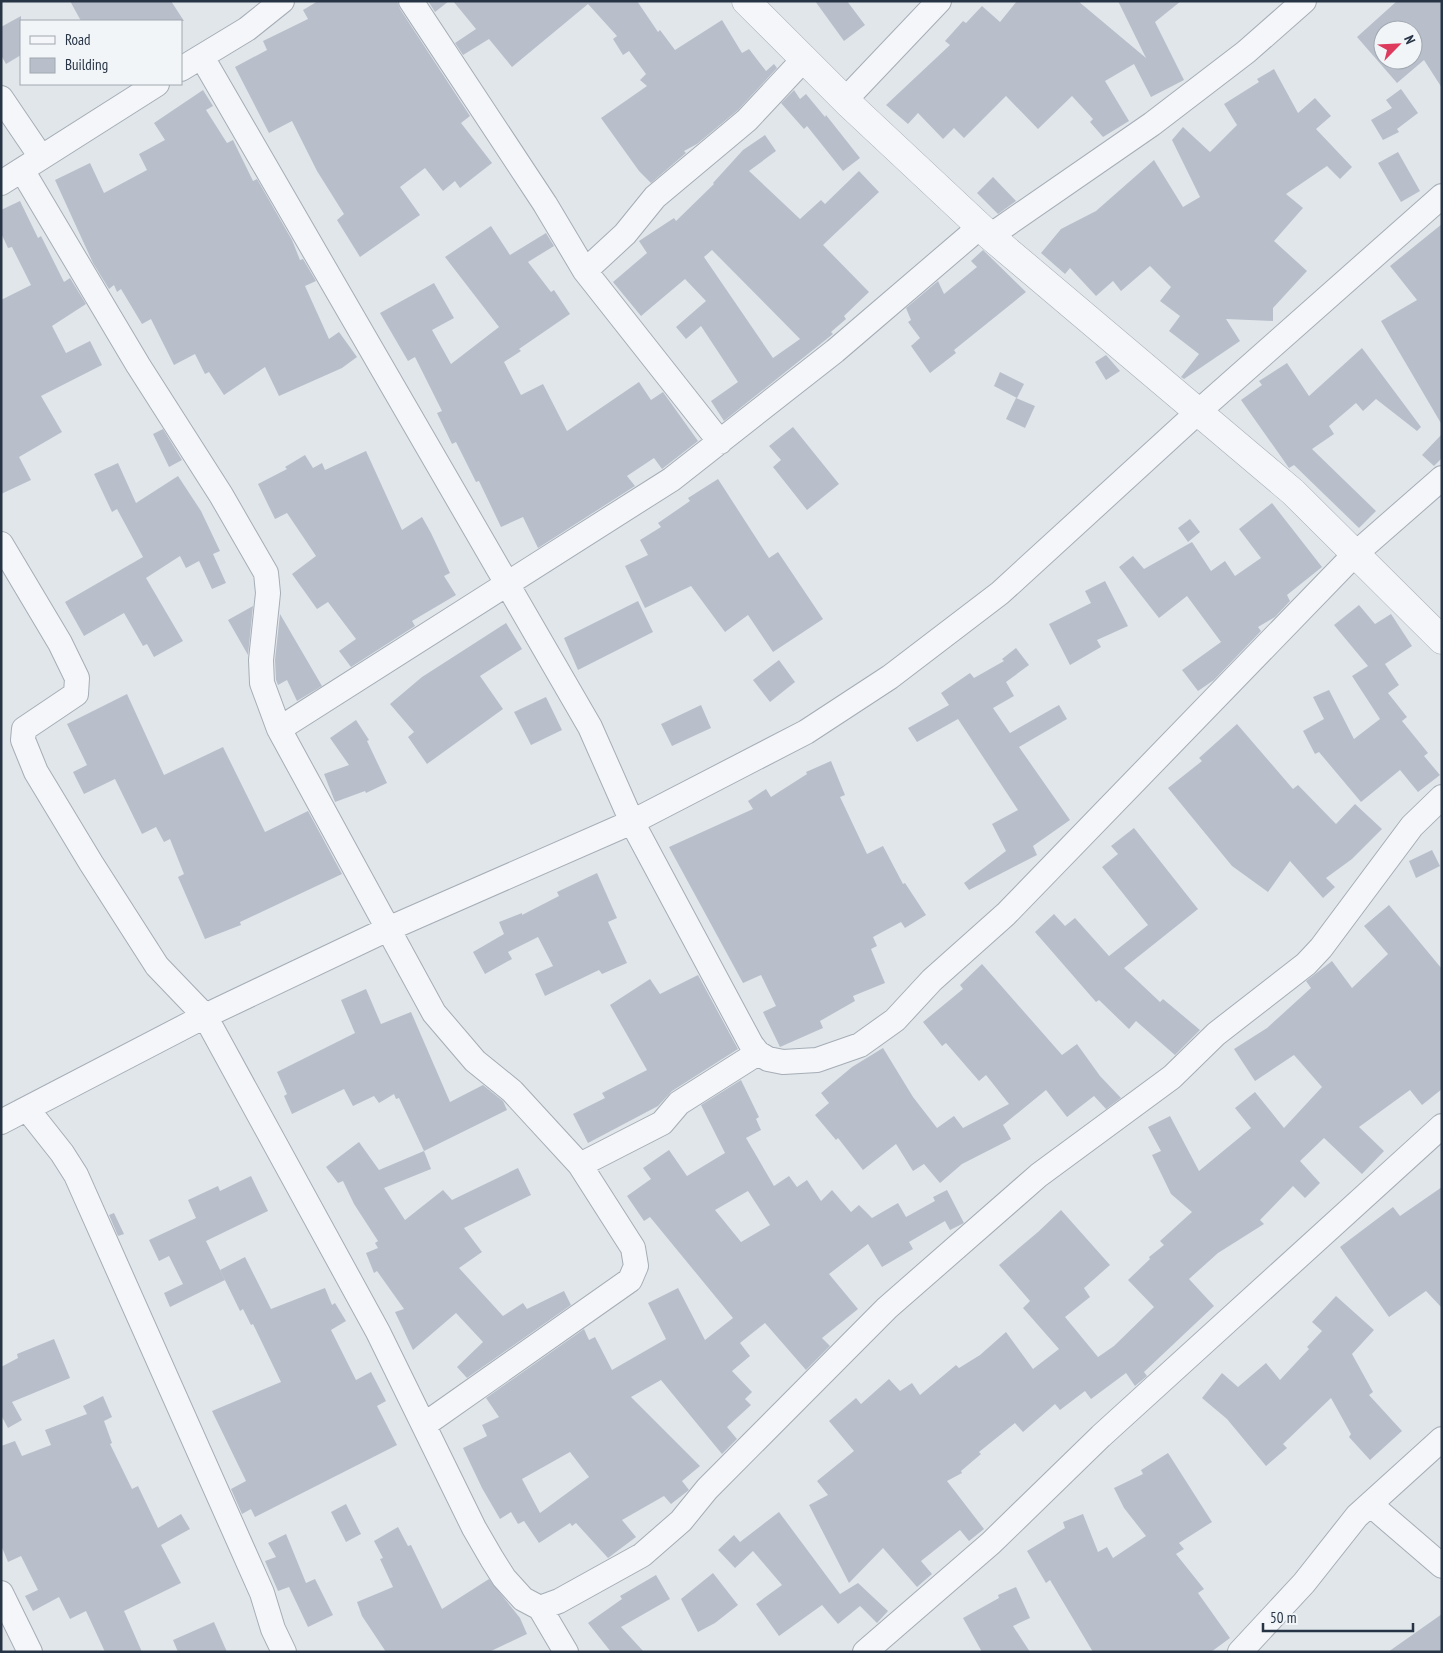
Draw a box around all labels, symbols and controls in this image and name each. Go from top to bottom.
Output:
legend [20,20,182,85]
north arrow [1373,20,1423,70]
text: Road [65,30,91,49]
text: N [1400,33,1420,47]
text: Building [65,55,108,74]
scale bar [1263,1600,1413,1632]
text: 50 m [1270,1608,1296,1627]

